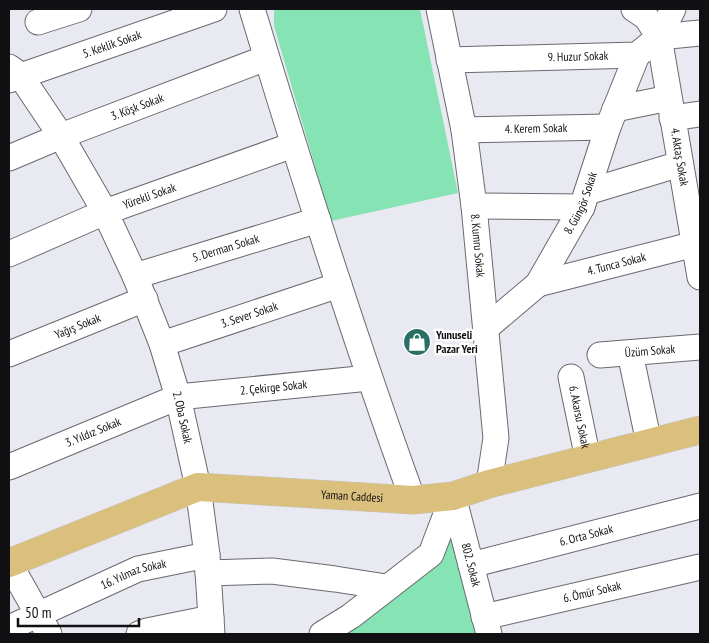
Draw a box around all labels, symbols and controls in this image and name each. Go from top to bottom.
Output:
street label: 5. Keklik Sokak [80,27,144,61]
street label: 9. Huzur Sokak [547,48,609,64]
street label: 3. Köşk Sokak [108,90,166,123]
street label: 4. Kerem Sokak [504,120,568,136]
street label: 4. Aktaş Sokak [668,127,692,187]
street label: 8. Güngör Sokak [560,170,600,237]
street label: Yürekli Sokak [121,179,178,212]
street label: 8. Kumru Sokak [468,213,489,278]
street label: 5. Derman Sokak [191,230,261,265]
street label: 4. Tunca Sokak [585,249,648,278]
street label: 3. Sever Sokak [219,298,280,331]
street label: Yağış Sokak [52,310,103,342]
shop icon: Yunuseli Pazar Yeri [402,327,432,357]
place label: Yunuseli Pazar Yeri [435,327,478,356]
street label: Üzüm Sokak [624,341,676,360]
street label: 2. Çekirge Sokak [239,376,308,398]
street label: 6. Akarsu Sokak [566,384,594,450]
street label: 2. Oba Sokak [170,389,196,445]
street label: 3. Yıldız Sokak [63,413,123,450]
street label: Yaman Caddesi [321,486,384,505]
street label: 6. Orta Sokak [558,521,615,549]
street label: 802. Sokak [459,541,484,588]
street label: 16. Yılmaz Sokak [98,555,168,592]
street label: 6. Ömür Sokak [561,577,623,605]
scale bar [18,596,139,628]
text: 50 m [25,603,51,622]

